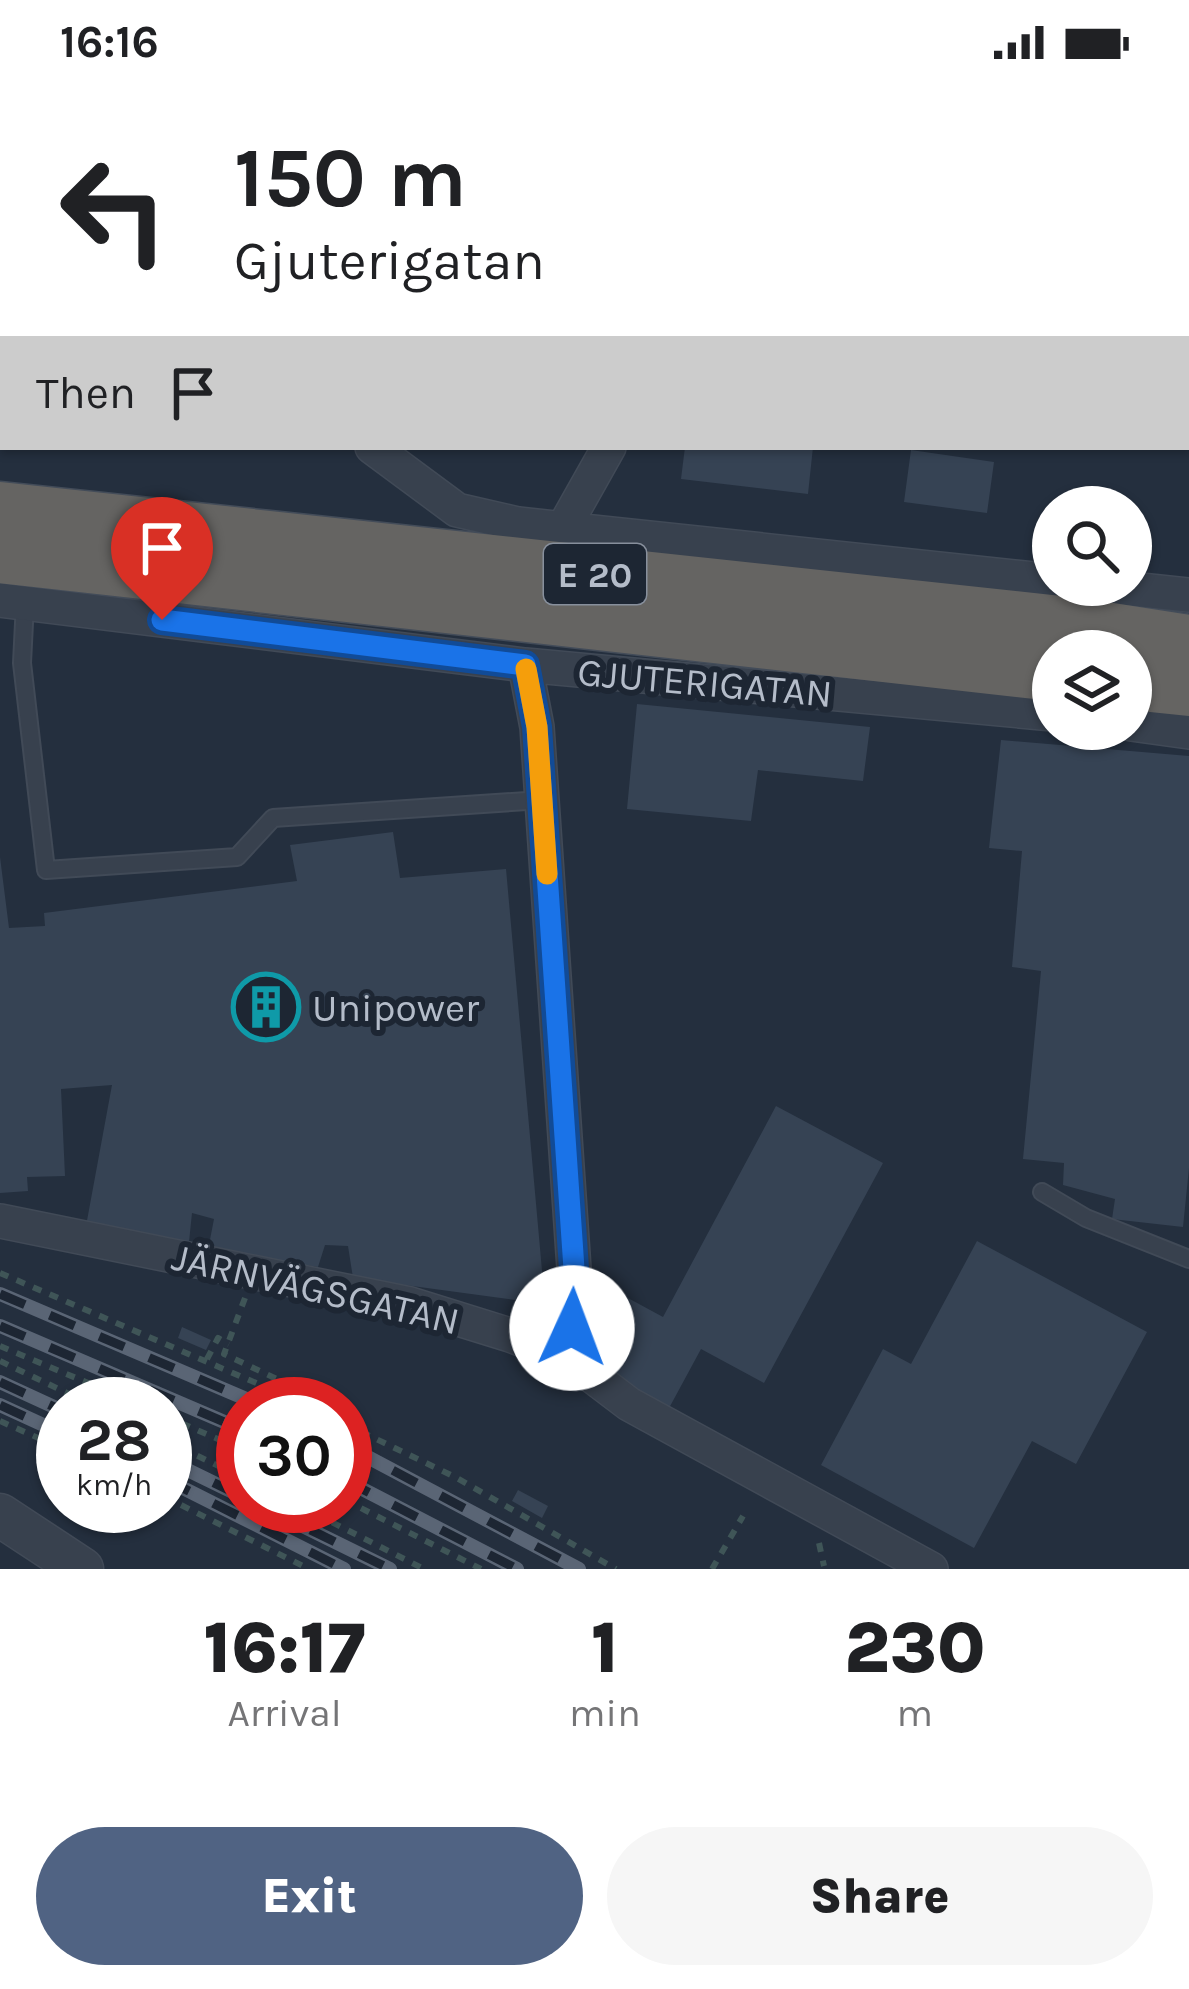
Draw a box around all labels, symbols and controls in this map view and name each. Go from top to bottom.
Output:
text: 16:16 [60,16,159,68]
text: 150 m [234,129,467,227]
icon: left [36,132,192,288]
text: Gjuterigatan [234,229,545,293]
icon: arrive [160,360,226,426]
text: Then [36,367,136,419]
map controls [1032,486,1152,750]
button: search [1032,486,1152,606]
pin [111,497,213,620]
icon: arrive [129,515,195,581]
road number: E 20 [544,544,646,604]
button: layers [1032,630,1152,750]
street label: GJUTERIGATAN [576,649,834,717]
building icon: Unipower [231,972,301,1042]
place label: Unipower [312,985,480,1031]
street label: JÄRNVÄGSGATAN [168,1234,464,1344]
position arrow [509,1265,635,1391]
speed limit sign: 30 [216,1377,372,1533]
text: 28 [76,1405,152,1475]
text: km/h [76,1467,152,1503]
text: 16:17 [204,1606,365,1690]
text: 1 [591,1606,619,1690]
text: 230 [844,1606,985,1690]
text: Arrival [227,1690,342,1736]
text: min [569,1690,641,1736]
text: m [897,1690,933,1736]
button: Exit [36,1827,583,1965]
button: Share [607,1827,1153,1965]

